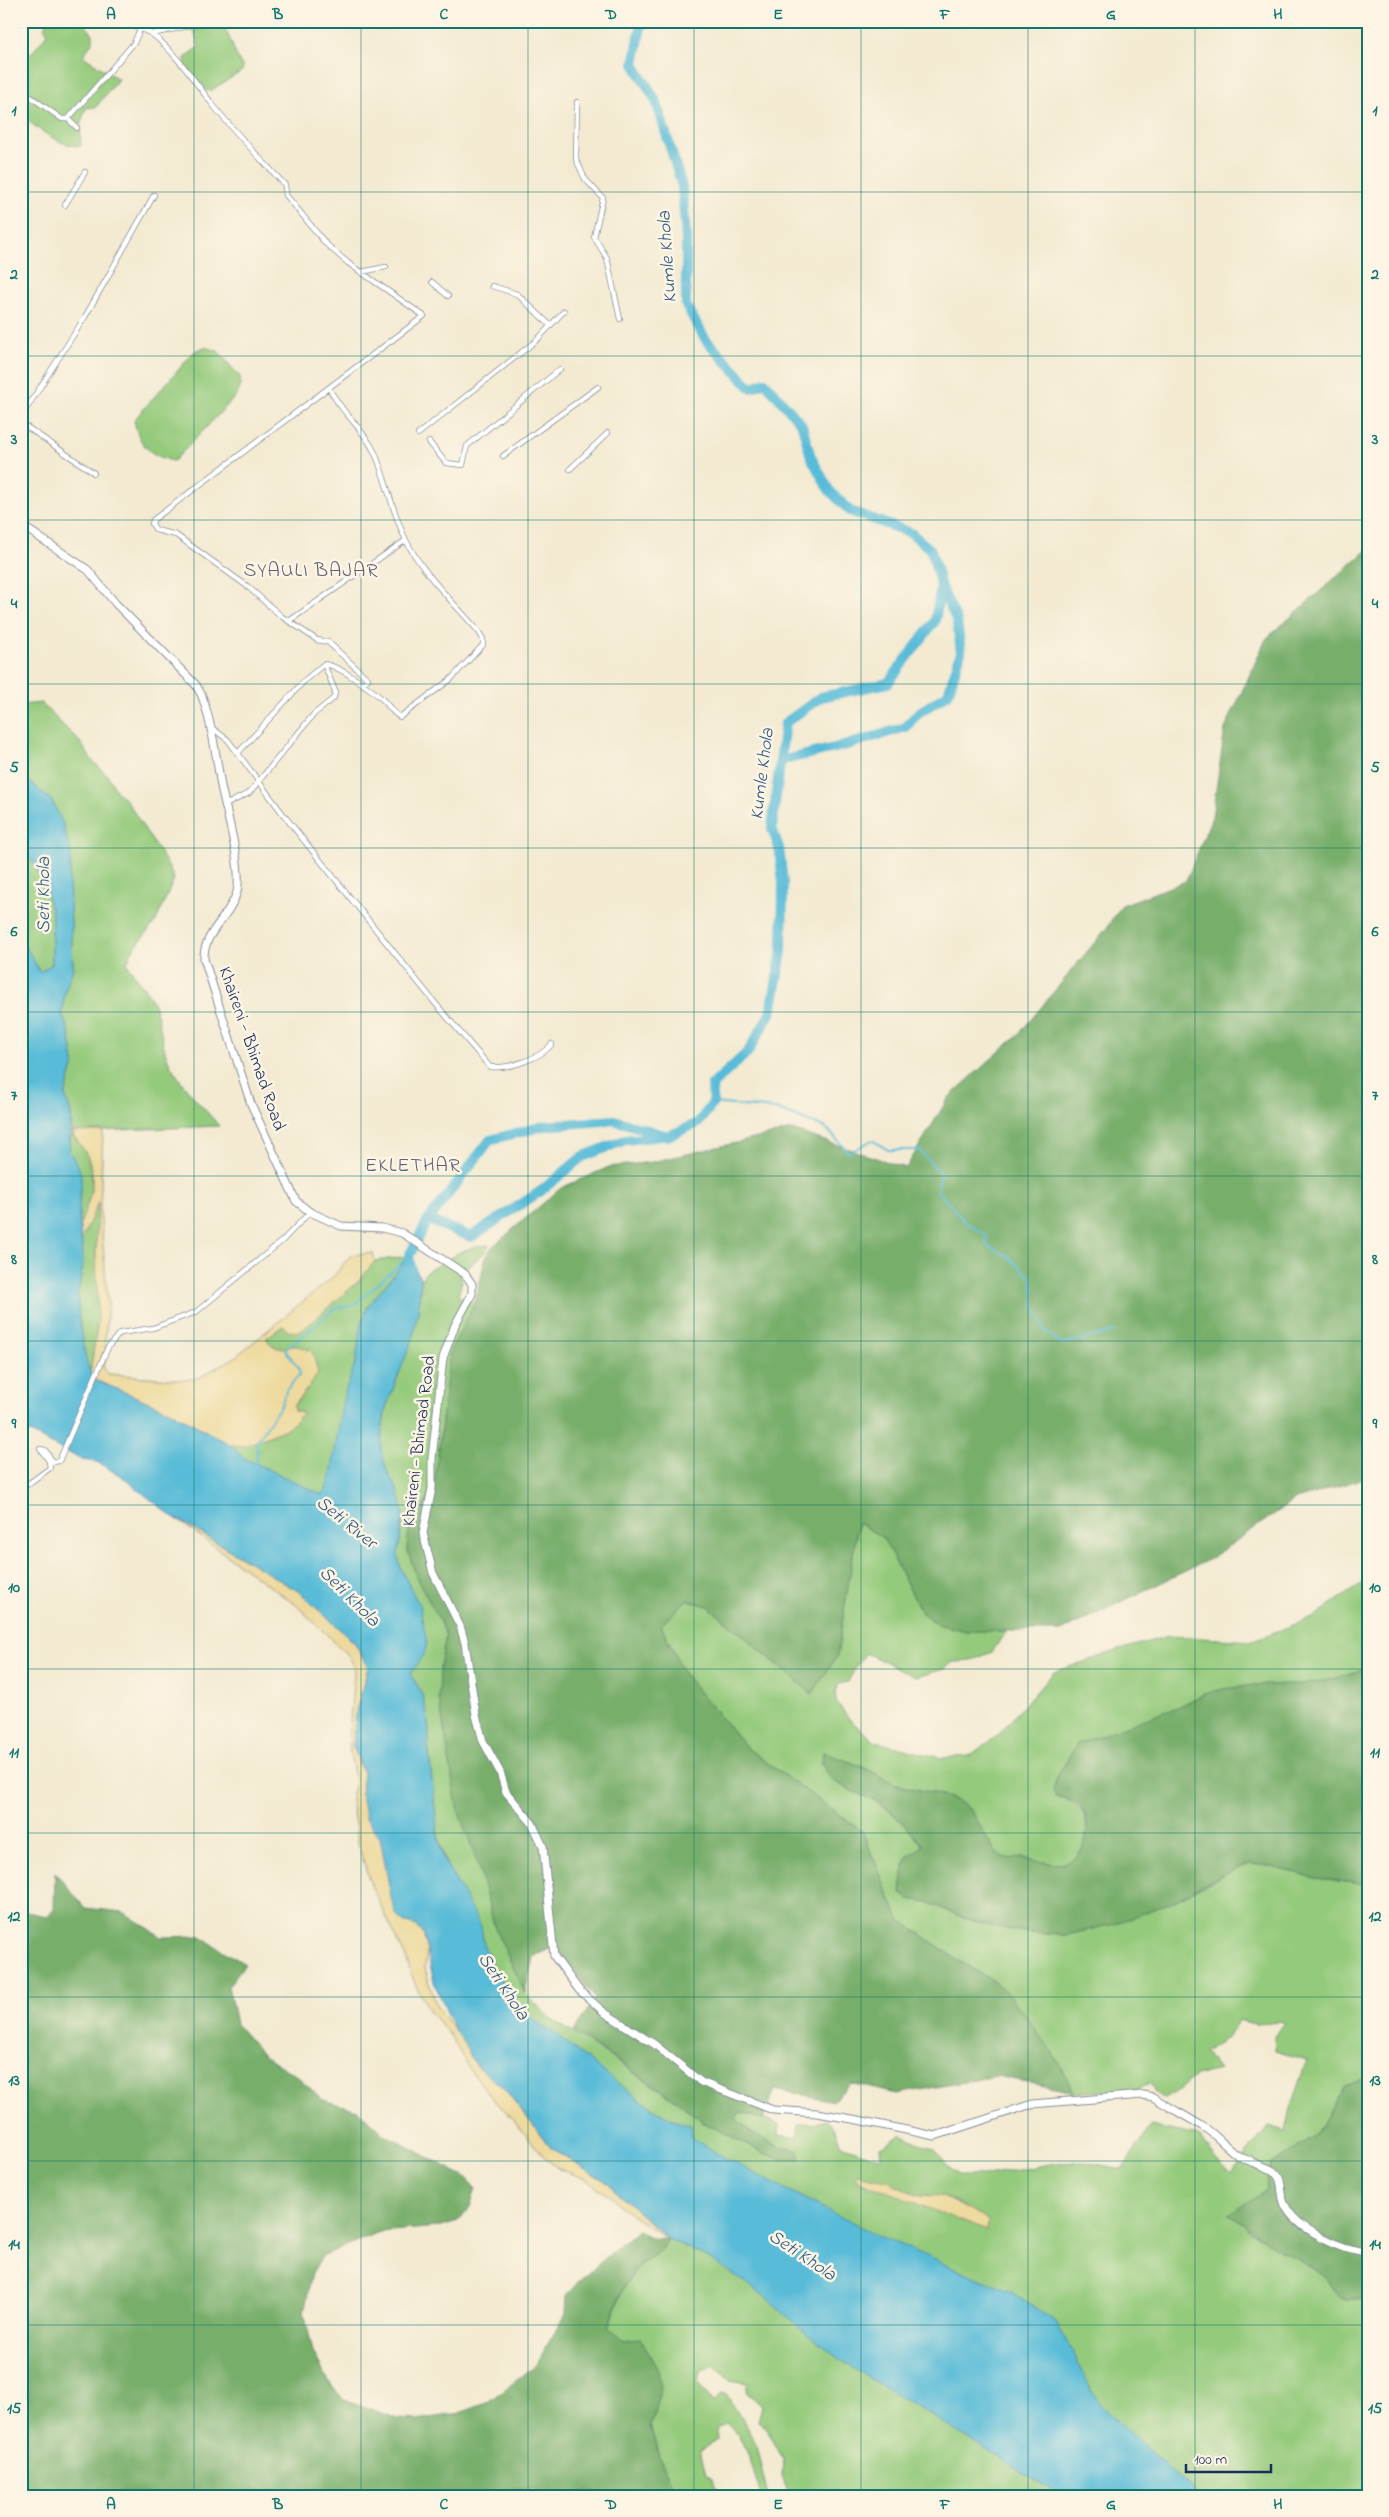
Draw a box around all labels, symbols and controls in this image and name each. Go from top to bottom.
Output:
text: A [106,3,116,27]
text: B [272,3,284,27]
text: C [440,3,449,27]
text: D [604,3,617,27]
text: E [773,3,783,27]
text: F [939,3,951,27]
text: G [1106,3,1116,27]
text: H [1273,3,1283,27]
text: 1 [11,99,17,123]
text: 1 [1372,99,1378,123]
water label: Kumle Khola [651,209,685,304]
text: 2 [9,263,18,287]
text: 2 [1370,263,1379,287]
text: 3 [10,428,18,452]
text: 3 [1371,428,1379,452]
district label: SYAULI BAJAR [244,557,379,586]
text: 4 [10,592,18,616]
text: 4 [1371,592,1379,616]
water label: Kumle Khola [744,726,782,821]
text: 5 [9,756,19,780]
text: 5 [1370,756,1380,780]
water label: Seti Khola [31,856,58,933]
text: 6 [9,920,18,944]
text: 6 [1370,920,1379,944]
street label: Khaireni - Bhimad Road [211,963,291,1135]
text: 7 [11,1084,18,1108]
text: 7 [1372,1084,1379,1108]
district label: EKLETHAR [365,1152,461,1181]
text: 8 [10,1248,17,1272]
text: 8 [1371,1248,1378,1272]
street label: Khaireni - Bhimad Road [397,1354,443,1528]
text: 9 [11,1412,17,1436]
text: 9 [1372,1412,1378,1436]
water label: Seti River [310,1490,384,1557]
water label: Seti Khola [312,1560,386,1634]
text: 10 [8,1576,20,1600]
text: 10 [1369,1576,1381,1600]
text: 11 [9,1741,20,1765]
text: 11 [1370,1741,1381,1765]
text: 12 [7,1905,21,1929]
text: 12 [1368,1905,1382,1929]
water label: Seti Khola [470,1948,536,2027]
text: 13 [8,2069,20,2093]
text: 13 [1369,2069,1381,2093]
water label: Seti Khola [763,2223,842,2289]
text: 14 [8,2233,20,2257]
text: 14 [1369,2233,1381,2257]
text: 15 [7,2397,22,2421]
text: 15 [1368,2397,1383,2421]
scale bar [1186,2442,1272,2474]
text: 100 m [1194,2449,1227,2471]
text: A [106,2493,116,2517]
text: B [272,2493,284,2517]
text: C [440,2493,449,2517]
text: D [604,2493,617,2517]
text: E [773,2493,783,2517]
text: F [939,2493,951,2517]
text: G [1106,2493,1116,2517]
text: H [1273,2493,1283,2517]

